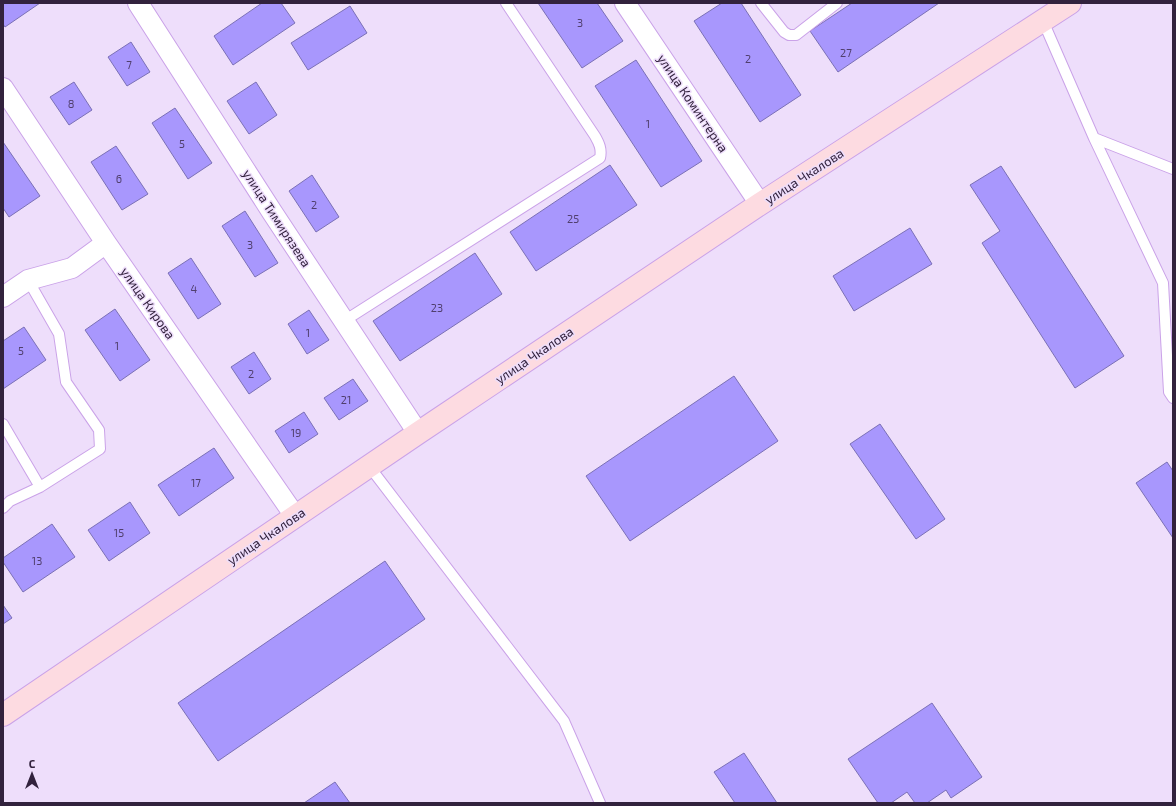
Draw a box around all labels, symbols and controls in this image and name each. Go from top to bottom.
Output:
house number: 3 [577,16,583,29]
house number: 27 [840,46,852,59]
street label: улица Коминтерна [654,51,732,155]
house number: 2 [745,52,751,65]
house number: 7 [126,58,132,71]
house number: 8 [68,97,74,110]
house number: 1 [646,117,650,130]
house number: 5 [179,137,185,150]
street label: улица Чкалова [762,145,846,207]
street label: улица Тимирязева [239,166,315,270]
house number: 6 [116,172,122,185]
house number: 2 [311,198,317,211]
house number: 25 [567,212,579,225]
house number: 3 [247,238,253,251]
street label: улица Кирова [117,264,179,342]
house number: 4 [191,282,198,295]
house number: 23 [431,301,443,314]
street label: улица Чкалова [492,323,576,387]
house number: 1 [306,326,310,339]
house number: 1 [115,339,119,352]
house number: 5 [18,344,24,357]
house number: 2 [248,367,254,380]
house number: 21 [341,393,351,406]
house number: 19 [291,426,301,439]
house number: 17 [191,476,201,489]
street label: улица Чкалова [224,504,308,568]
house number: 15 [114,526,124,539]
house number: 13 [32,554,42,567]
north arrow [12,754,52,794]
text: С [29,757,36,770]

